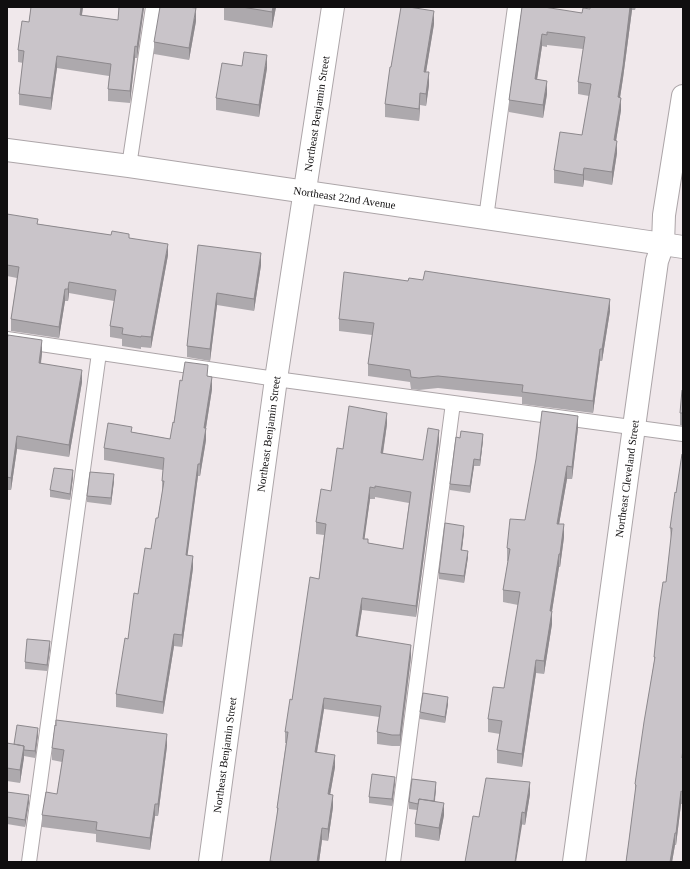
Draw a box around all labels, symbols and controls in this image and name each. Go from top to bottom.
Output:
street label: Northeast Benjamin Street [302,55,331,172]
street label: Northeast 22nd Avenue [293,184,397,211]
street label: Northeast Benjamin Street [255,375,282,493]
street label: Northeast Cleveland Street [613,419,641,538]
street label: Northeast Benjamin Street [211,696,238,814]

